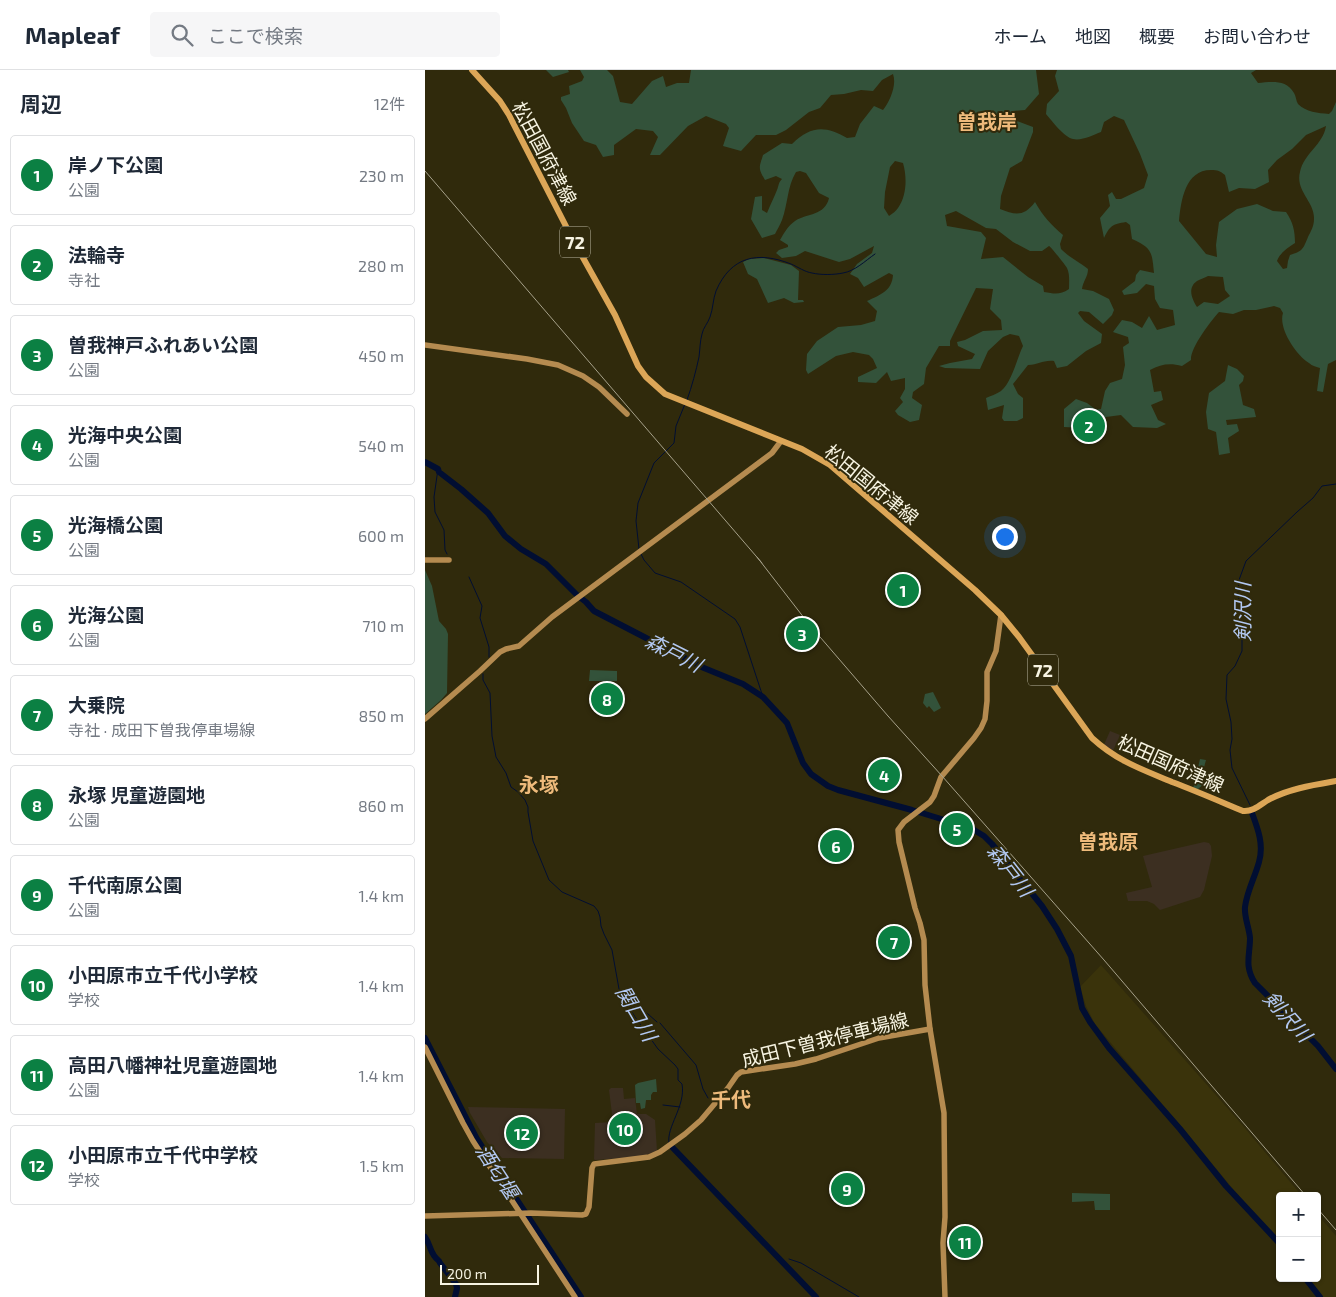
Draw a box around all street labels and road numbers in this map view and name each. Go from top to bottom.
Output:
street label: 松田国府津線 [508,97,582,209]
road number: 72 [560,226,590,258]
street label: 松田国府津線 [820,439,924,529]
road number: 72 [1028,654,1058,686]
street label: 松田国府津線 [1114,729,1228,797]
street label: 成田下曽我停車場線 [739,1007,911,1071]

